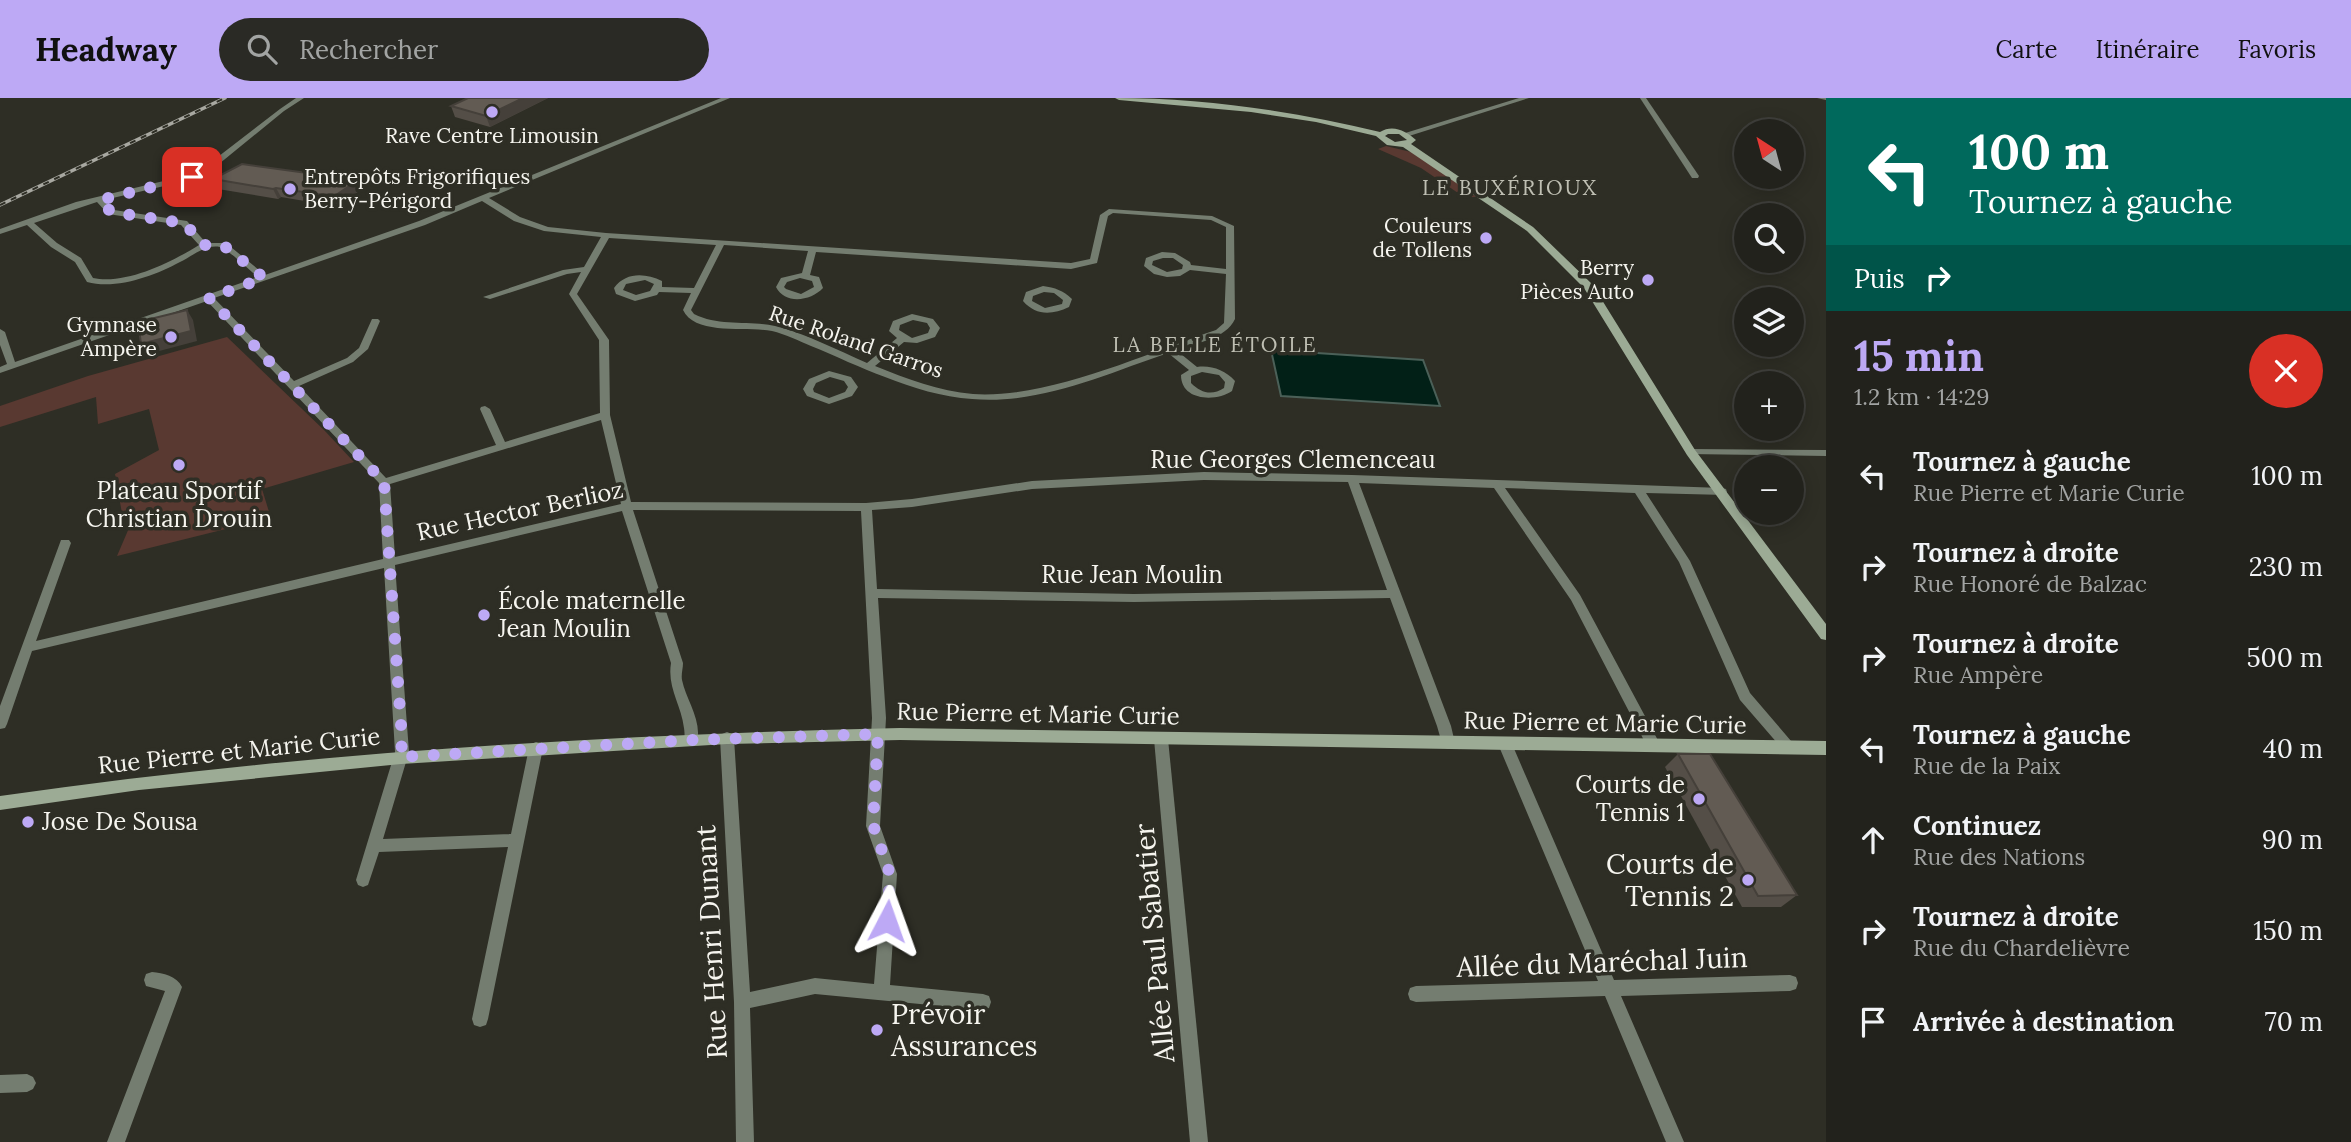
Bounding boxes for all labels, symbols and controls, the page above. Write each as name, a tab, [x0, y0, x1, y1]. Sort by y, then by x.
search box	[219, 18, 709, 81]
text: Headway	[35, 28, 177, 70]
icon: search	[243, 30, 281, 68]
text: Rechercher	[299, 33, 438, 66]
text: Carte	[1996, 34, 2058, 65]
text: Itinéraire	[2096, 34, 2199, 65]
text: Favoris	[2237, 34, 2316, 65]
marker: Rave Centre Limousin	[484, 104, 500, 120]
north arrow	[1734, 119, 1804, 189]
map controls	[1734, 119, 1804, 525]
text: 100 m	[1969, 120, 2109, 182]
place label: Rave Centre Limousin	[385, 122, 599, 149]
icon: left	[1854, 126, 1945, 217]
pin	[162, 147, 222, 207]
icon: arrive	[173, 158, 211, 196]
place label: Entrepôts Frigorifiques Berry-Périgord	[304, 163, 530, 214]
district label: LE BUXÉRIOUX	[1422, 174, 1598, 201]
marker: Entrepôts Frigorifiques Berry-Périgord	[282, 181, 298, 197]
text: Tournez à gauche	[1969, 181, 2233, 222]
button: search	[1734, 203, 1804, 273]
place label: Couleurs de Tollens	[1373, 212, 1472, 263]
marker: Couleurs de Tollens	[1478, 230, 1494, 246]
place label: Berry Pièces Auto	[1520, 254, 1634, 305]
icon: right	[1919, 259, 1957, 297]
text: Puis	[1854, 262, 1905, 295]
marker: Berry Pièces Auto	[1640, 272, 1656, 288]
button: layers	[1734, 287, 1804, 357]
street label: Rue Roland Garros	[766, 299, 947, 384]
place label: Gymnase Ampère	[66, 311, 157, 362]
marker: Gymnase Ampère	[163, 329, 179, 345]
text: 15 min	[1854, 329, 1984, 383]
district label: LA BELLE ÉTOILE	[1112, 331, 1318, 358]
button: close	[2249, 334, 2323, 408]
button: +	[1734, 371, 1804, 441]
text: 1.2 km · 14:29	[1854, 382, 1989, 411]
street label: Rue Georges Clemenceau	[1150, 444, 1436, 475]
text: Tournez à gauche	[1913, 445, 2131, 478]
button: −	[1734, 455, 1804, 525]
marker: Plateau Sportif Christian Drouin	[171, 457, 187, 473]
icon: left	[1854, 457, 1892, 495]
text: 100 m	[2251, 459, 2323, 492]
street label: Rue Hector Berlioz	[414, 473, 626, 548]
place label: Plateau Sportif Christian Drouin	[86, 475, 272, 534]
text: Rue Pierre et Marie Curie	[1913, 478, 2185, 507]
text: Tournez à droite	[1913, 536, 2119, 569]
icon: right	[1854, 548, 1892, 586]
text: 230 m	[2249, 550, 2323, 583]
street label: Rue Jean Moulin	[1041, 559, 1223, 590]
text: Rue Honoré de Balzac	[1913, 569, 2147, 598]
place label: École maternelle Jean Moulin	[497, 585, 685, 644]
marker: École maternelle Jean Moulin	[476, 607, 492, 623]
text: Tournez à droite	[1913, 627, 2119, 660]
icon: right	[1854, 639, 1892, 677]
text: 500 m	[2246, 641, 2323, 674]
text: Rue Ampère	[1913, 660, 2043, 689]
street label: Rue Pierre et Marie Curie	[896, 696, 1180, 731]
street label: Rue Pierre et Marie Curie	[1463, 705, 1747, 740]
text: Tournez à gauche	[1913, 718, 2131, 751]
street label: Rue Pierre et Marie Curie	[96, 720, 382, 781]
icon: left	[1854, 730, 1892, 768]
text: 40 m	[2263, 732, 2323, 765]
text: Rue de la Paix	[1913, 751, 2060, 780]
place label: Courts de Tennis 1	[1575, 769, 1685, 828]
marker: Courts de Tennis 1	[1691, 791, 1707, 807]
place label: Jose De Sousa	[41, 806, 198, 837]
text: Continuez	[1913, 809, 2041, 842]
marker: Jose De Sousa	[20, 814, 36, 830]
icon: ahead	[1854, 821, 1892, 859]
street label: Allée Paul Sabatier	[1126, 822, 1182, 1065]
text: 90 m	[2262, 823, 2323, 856]
street label: Rue Henri Dunant	[687, 824, 735, 1060]
text: Rue des Nations	[1913, 842, 2085, 871]
place label: Courts de Tennis 2	[1606, 846, 1734, 914]
marker: Courts de Tennis 2	[1740, 872, 1756, 888]
position arrow	[850, 884, 924, 958]
text: Tournez à droite	[1913, 900, 2119, 933]
icon: right	[1854, 912, 1892, 950]
text: 150 m	[2253, 914, 2323, 947]
text: Rue du Chardelièvre	[1913, 933, 2130, 962]
street label: Allée du Maréchal Juin	[1455, 939, 1748, 985]
place label: Prévoir Assurances	[890, 996, 1037, 1064]
icon: arrive	[1854, 1003, 1892, 1041]
text: Arrivée à destination	[1913, 1005, 2174, 1038]
text: 70 m	[2265, 1005, 2323, 1038]
marker: Prévoir Assurances	[869, 1022, 885, 1038]

